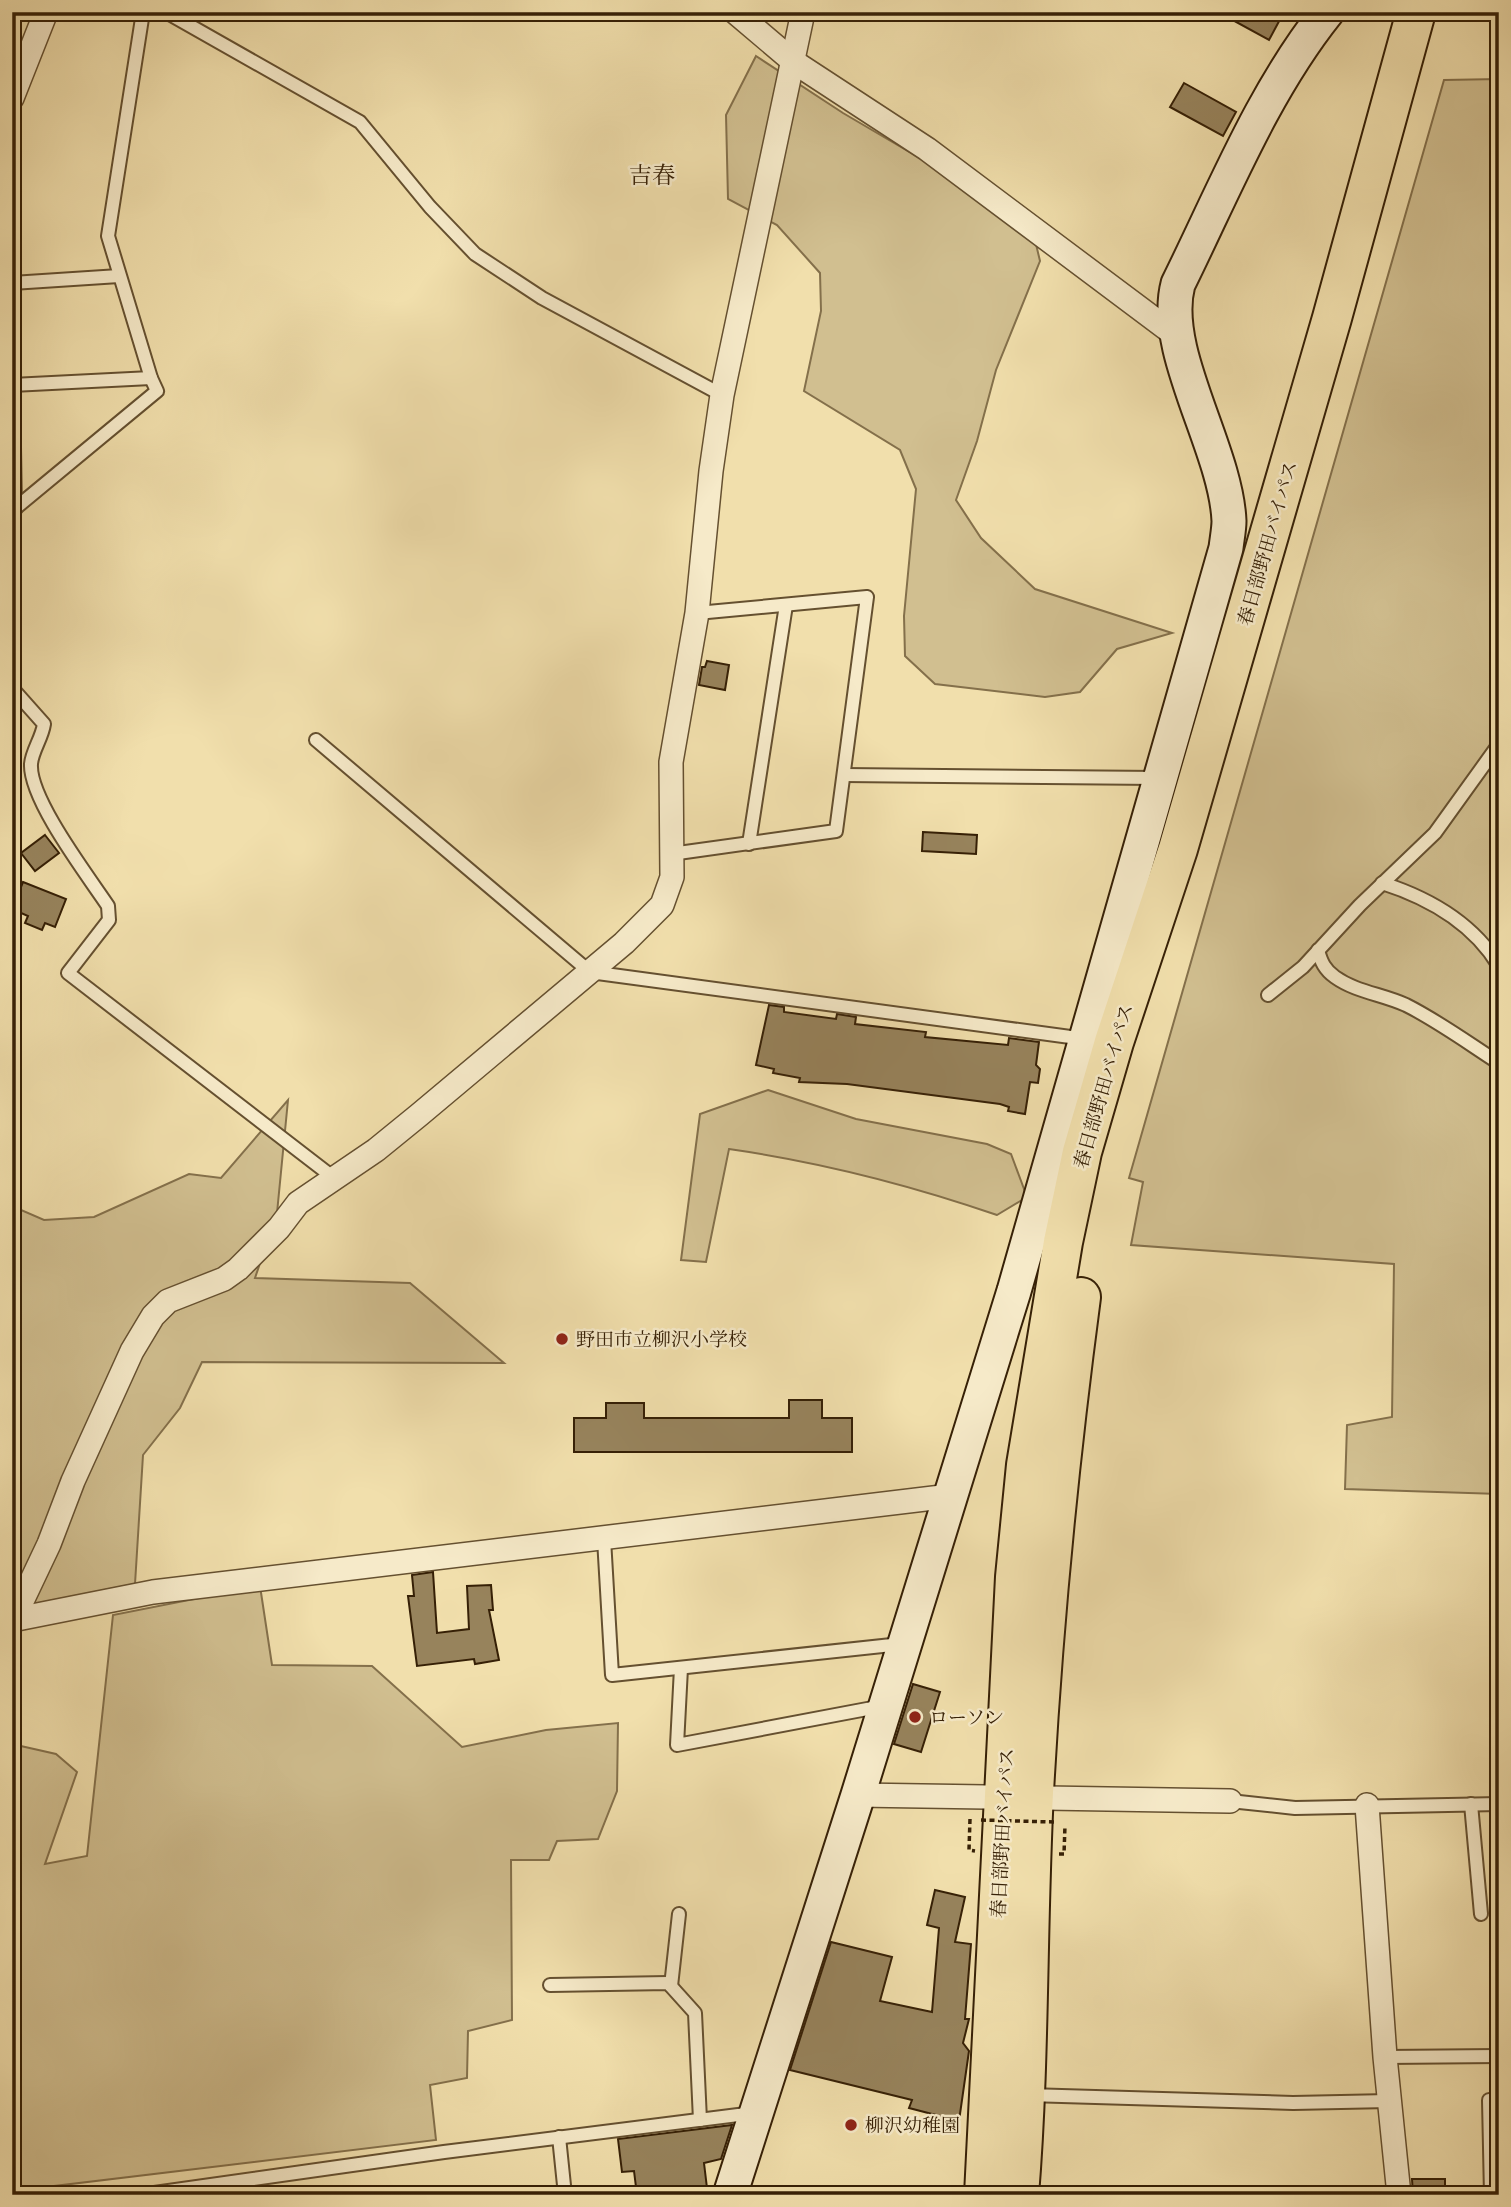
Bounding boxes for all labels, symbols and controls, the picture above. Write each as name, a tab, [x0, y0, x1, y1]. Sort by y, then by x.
district label: 吉春	[629, 160, 675, 191]
street label: 春日部野田バイパス	[1232, 458, 1304, 629]
street label: 春日部野田バイパス	[1068, 1001, 1140, 1172]
place label: 野田市立柳沢小学校	[576, 1327, 747, 1353]
marker: 野田市立柳沢小学校	[554, 1331, 570, 1347]
place label: ローソン	[929, 1705, 1004, 1731]
marker: ローソン	[907, 1709, 923, 1725]
street label: 春日部野田バイパス	[986, 1747, 1020, 1919]
place label: 柳沢幼稚園	[865, 2113, 960, 2139]
marker: 柳沢幼稚園	[843, 2117, 859, 2133]

